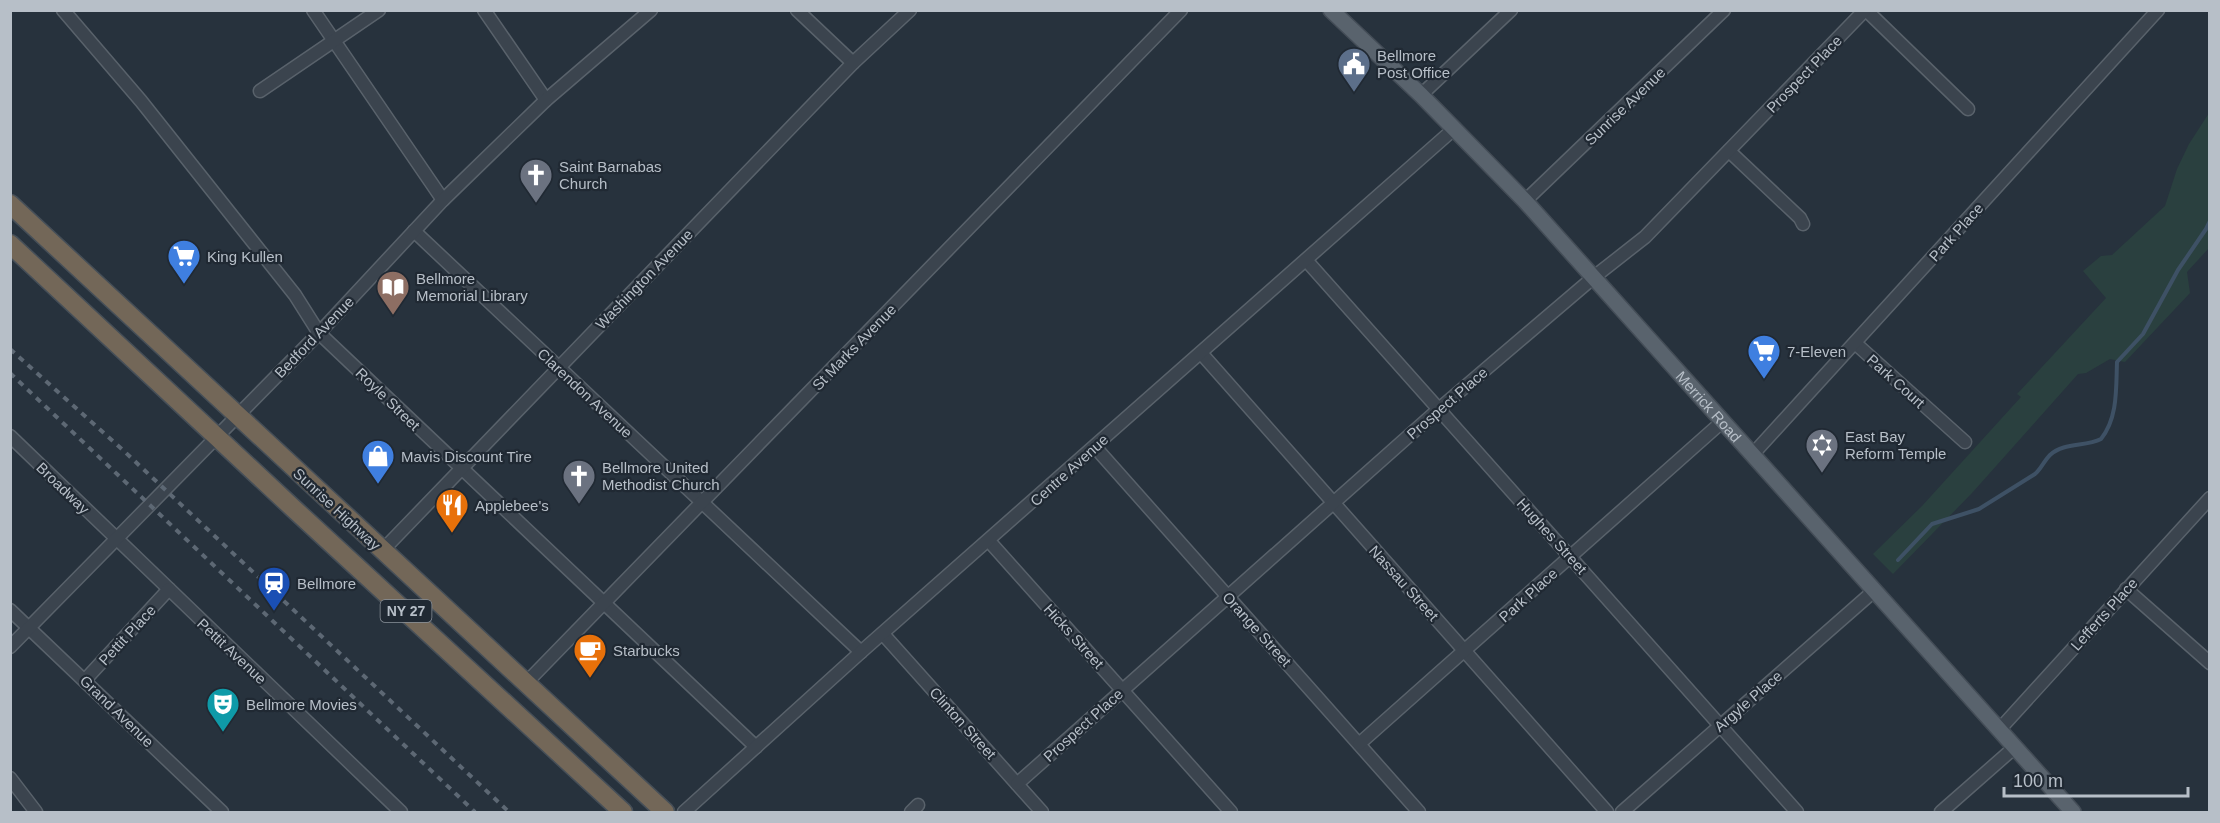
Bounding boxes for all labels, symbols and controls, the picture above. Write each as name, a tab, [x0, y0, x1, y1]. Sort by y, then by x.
street label: Prospect Place	[1763, 32, 1845, 116]
public building icon: Bellmore Post Office	[1336, 46, 1372, 93]
place label: Bellmore Post Office	[1377, 47, 1450, 81]
street label: Sunrise Avenue	[1581, 63, 1669, 149]
church icon: Saint Barnabas Church	[518, 157, 554, 204]
place label: Saint Barnabas Church	[559, 158, 662, 192]
street label: Park Place	[1925, 199, 1987, 265]
street label: Washington Avenue	[592, 225, 696, 333]
supermarket icon: King Kullen	[166, 238, 202, 285]
place label: King Kullen	[207, 248, 283, 265]
library icon: Bellmore Memorial Library	[375, 269, 411, 316]
place label: Bellmore Memorial Library	[416, 270, 528, 304]
street label: Bedford Avenue	[271, 293, 357, 381]
street label: St Marks Avenue	[809, 300, 899, 394]
supermarket icon: 7-Eleven	[1746, 333, 1782, 380]
place label: 7-Eleven	[1787, 343, 1846, 360]
street label: Clarendon Avenue	[534, 345, 636, 441]
street label: Park Court	[1864, 351, 1929, 412]
street label: Prospect Place	[1403, 363, 1491, 443]
street label: Royle Street	[352, 364, 424, 434]
street label: Merrick Road	[1673, 367, 1745, 445]
synagogue icon: East Bay Reform Temple	[1804, 427, 1840, 474]
place label: East Bay Reform Temple	[1845, 428, 1946, 462]
street label: Centre Avenue	[1027, 431, 1111, 509]
shop icon: Mavis Discount Tire	[360, 438, 396, 485]
place label: Mavis Discount Tire	[401, 448, 532, 465]
church icon: Bellmore United Methodist Church	[561, 458, 597, 505]
street label: Broadway	[33, 459, 93, 518]
place label: Bellmore United Methodist Church	[602, 459, 720, 493]
street label: Sunrise Highway	[290, 464, 384, 554]
restaurant icon: Applebee's	[434, 487, 470, 534]
street label: Hughes Street	[1514, 495, 1591, 578]
place label: Applebee's	[475, 497, 549, 514]
street label: Nassau Street	[1366, 542, 1443, 625]
street label: Park Place	[1495, 564, 1561, 626]
station icon: Bellmore	[256, 565, 292, 612]
street label: Lefferts Place	[2067, 574, 2141, 654]
place label: Bellmore	[297, 575, 356, 592]
street label: Orange Street	[1219, 588, 1295, 670]
road number: NY 27	[380, 600, 432, 622]
street label: Hicks Street	[1041, 600, 1108, 672]
street label: Pettit Place	[95, 601, 159, 669]
street label: Pettit Avenue	[194, 615, 270, 687]
cafe icon: Starbucks	[572, 632, 608, 679]
place label: Starbucks	[613, 642, 680, 659]
street label: Argyle Place	[1711, 667, 1785, 735]
street label: Grand Avenue	[77, 672, 157, 750]
street label: Clinton Street	[926, 684, 1000, 763]
street label: Prospect Place	[1040, 685, 1126, 765]
theatre icon: Bellmore Movies	[205, 686, 241, 733]
place label: Bellmore Movies	[246, 696, 357, 713]
scale bar	[2004, 760, 2188, 798]
text: 100 m	[2013, 771, 2063, 791]

